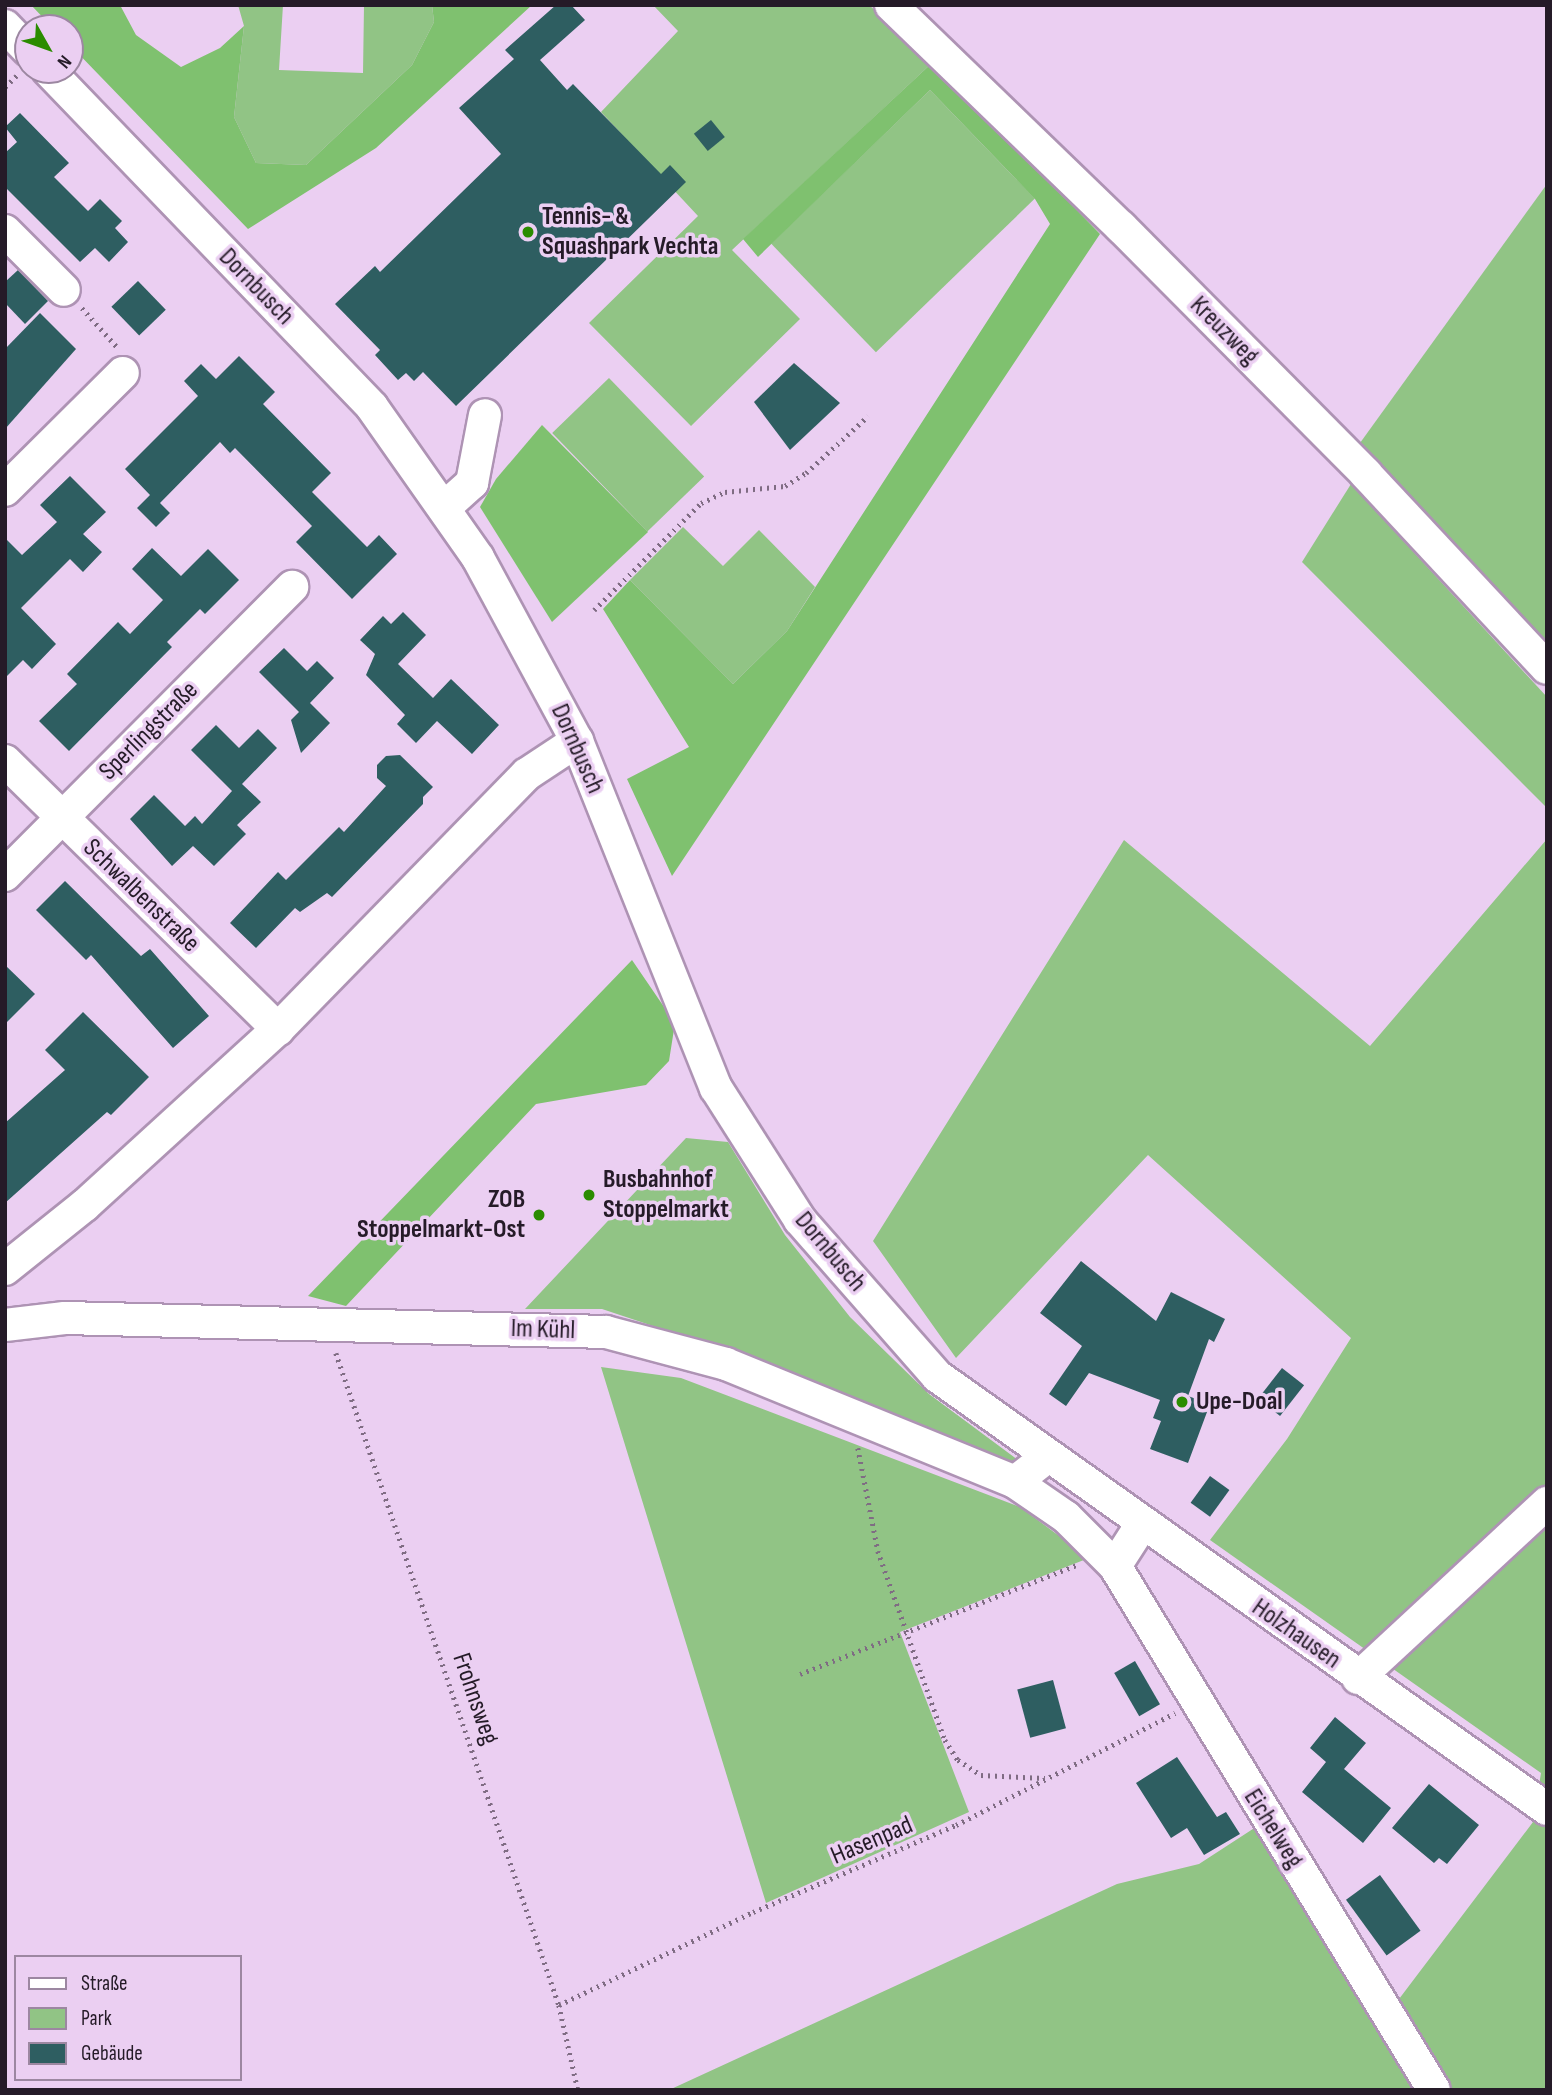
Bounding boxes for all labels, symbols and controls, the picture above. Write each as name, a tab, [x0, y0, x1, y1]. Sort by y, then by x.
north arrow	[14, 14, 84, 84]
text: N	[52, 50, 76, 73]
place label: Tennis- & Squashpark Vechta	[542, 201, 718, 262]
marker: Tennis- & Squashpark Vechta	[520, 224, 536, 240]
street label: Dornbusch	[212, 242, 300, 332]
street label: Kreuzweg	[1183, 290, 1265, 372]
street label: Sperlingstraße	[93, 675, 205, 787]
street label: Dornbusch	[543, 699, 611, 799]
street label: Schwalbenstraße	[76, 833, 206, 959]
place label: Busbahnhof Stoppelmarkt	[603, 1164, 729, 1226]
place label: ZOB Stoppelmarkt-Ost	[357, 1184, 525, 1246]
marker: Busbahnhof Stoppelmarkt	[581, 1187, 597, 1203]
street label: Dornbusch	[788, 1206, 872, 1298]
marker: ZOB Stoppelmarkt-Ost	[531, 1207, 547, 1223]
street label: Im Kühl	[510, 1313, 576, 1347]
place label: Upe-Doal	[1196, 1386, 1283, 1418]
marker: Upe-Doal	[1174, 1394, 1190, 1410]
street label: Holzhausen	[1246, 1592, 1346, 1676]
street label: Frohnsweg	[445, 1649, 505, 1749]
street label: Eichelweg	[1237, 1784, 1309, 1874]
street label: Hasenpad	[826, 1810, 918, 1872]
legend	[14, 1955, 242, 2081]
text: Straße	[81, 1971, 127, 1996]
text: Park	[81, 2006, 112, 2031]
text: Gebäude	[81, 2041, 143, 2066]

